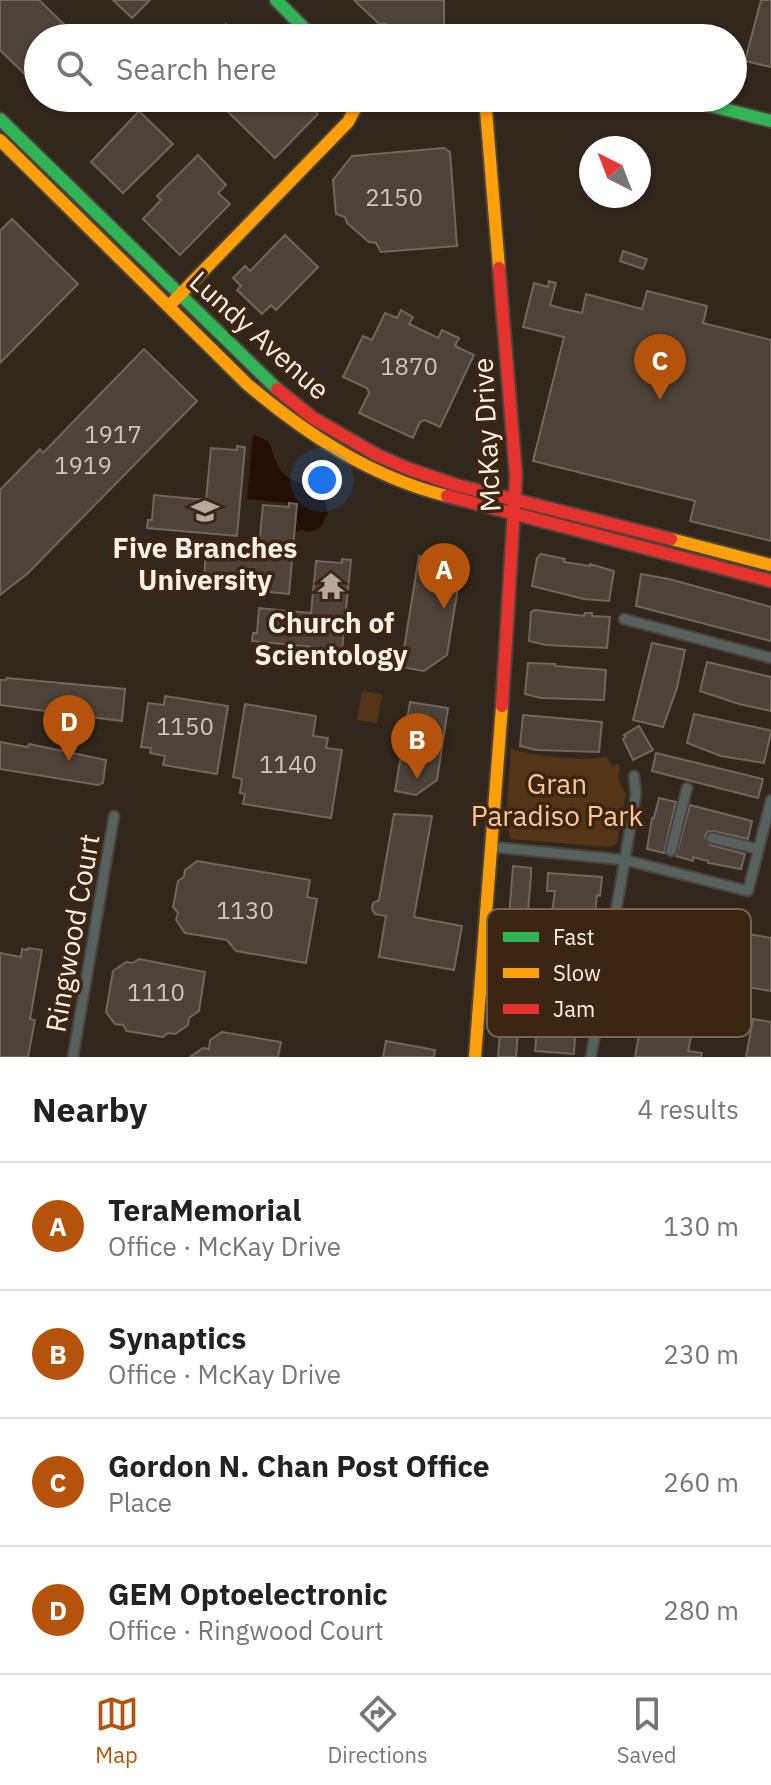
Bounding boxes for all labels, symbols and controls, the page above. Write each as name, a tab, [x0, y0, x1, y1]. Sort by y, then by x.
search box	[24, 24, 747, 112]
icon: search	[52, 46, 96, 90]
text: Search here	[116, 49, 277, 88]
north arrow	[579, 136, 651, 208]
house number: 2150	[365, 181, 423, 213]
street label: Lundy Avenue	[182, 262, 338, 408]
pin: C	[634, 334, 686, 400]
house number: 1870	[380, 350, 438, 382]
street label: McKay Drive	[463, 357, 509, 513]
house number: 1917	[84, 418, 142, 450]
house number: 1919	[54, 449, 112, 481]
your location	[302, 460, 342, 500]
school or university icon: Five Branches University	[190, 496, 220, 526]
place label: Five Branches University	[113, 529, 297, 598]
pin: A	[418, 543, 470, 609]
temple icon: Church of Scientology	[316, 571, 346, 601]
place label: Church of Scientology	[254, 604, 408, 673]
pin: D	[43, 695, 95, 761]
house number: 1150	[156, 710, 214, 742]
pin: B	[391, 713, 443, 779]
house number: 1140	[259, 748, 317, 780]
park label: Gran Paradiso Park	[471, 765, 644, 834]
street label: Ringwood Court	[36, 831, 108, 1035]
house number: 1130	[216, 894, 274, 926]
legend	[487, 909, 751, 1037]
text: Fast	[553, 922, 594, 951]
text: Slow	[553, 958, 601, 987]
house number: 1110	[127, 976, 185, 1008]
text: Jam	[553, 994, 595, 1023]
text: Nearby	[32, 1087, 147, 1131]
text: 4 results	[637, 1092, 739, 1126]
text: TeraMemorial	[108, 1190, 301, 1229]
text: A	[49, 1209, 67, 1243]
text: 130 m	[663, 1209, 739, 1243]
text: Office · McKay Drive	[108, 1229, 341, 1263]
text: Synaptics	[108, 1318, 246, 1357]
text: B	[49, 1337, 67, 1371]
text: 230 m	[663, 1337, 739, 1371]
text: Office · McKay Drive	[108, 1357, 341, 1391]
text: Gordon N. Chan Post Office	[108, 1446, 490, 1485]
text: C	[50, 1465, 66, 1499]
text: 260 m	[663, 1465, 739, 1499]
text: Place	[108, 1485, 172, 1519]
text: GEM Optoelectronic	[108, 1574, 388, 1613]
text: D	[49, 1593, 67, 1627]
text: 280 m	[663, 1593, 739, 1627]
text: Office · Ringwood Court	[108, 1613, 384, 1647]
tab: Map	[95, 1692, 139, 1769]
tab: Directions	[328, 1692, 428, 1769]
tab: Saved	[617, 1692, 676, 1769]

